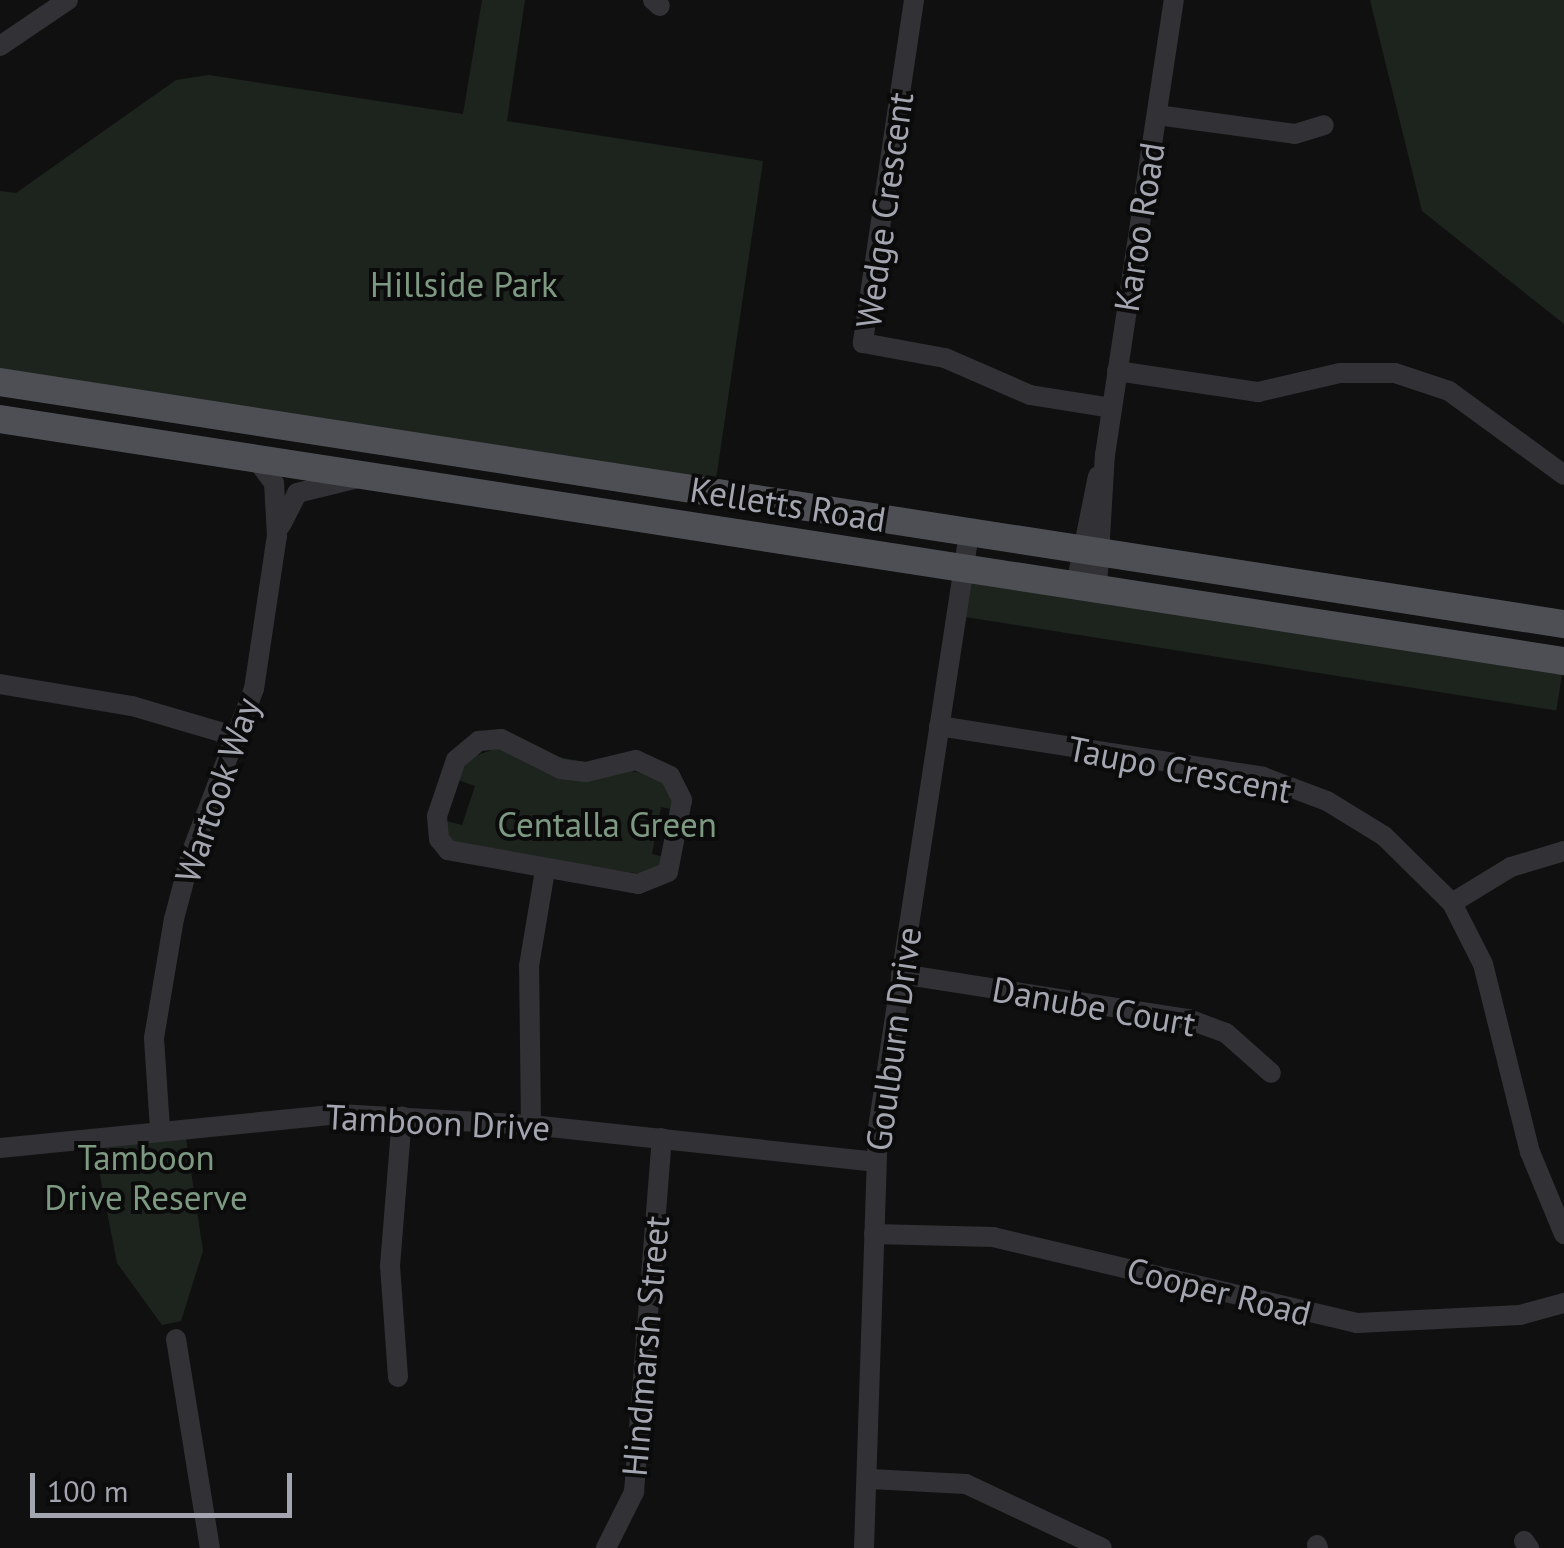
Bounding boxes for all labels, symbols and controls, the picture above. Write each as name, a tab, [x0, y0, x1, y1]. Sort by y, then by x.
street label: Wedge Crescent	[847, 89, 921, 331]
street label: Karoo Road	[1105, 139, 1173, 315]
park label: Hillside Park	[370, 263, 558, 305]
street label: Kelletts Road	[687, 468, 889, 540]
street label: Wartook Way	[166, 691, 268, 889]
street label: Taupo Crescent	[1065, 727, 1295, 811]
park label: Centalla Green	[497, 803, 717, 845]
street label: Goulburn Drive	[856, 924, 930, 1154]
street label: Danube Court	[989, 967, 1199, 1045]
street label: Tamboon Drive	[325, 1095, 551, 1149]
park label: Tamboon Drive Reserve	[44, 1136, 248, 1218]
street label: Hindmarsh Street	[613, 1214, 677, 1478]
street label: Cooper Road	[1123, 1248, 1315, 1334]
scale bar	[35, 1453, 298, 1515]
text: 100 m	[47, 1471, 128, 1510]

